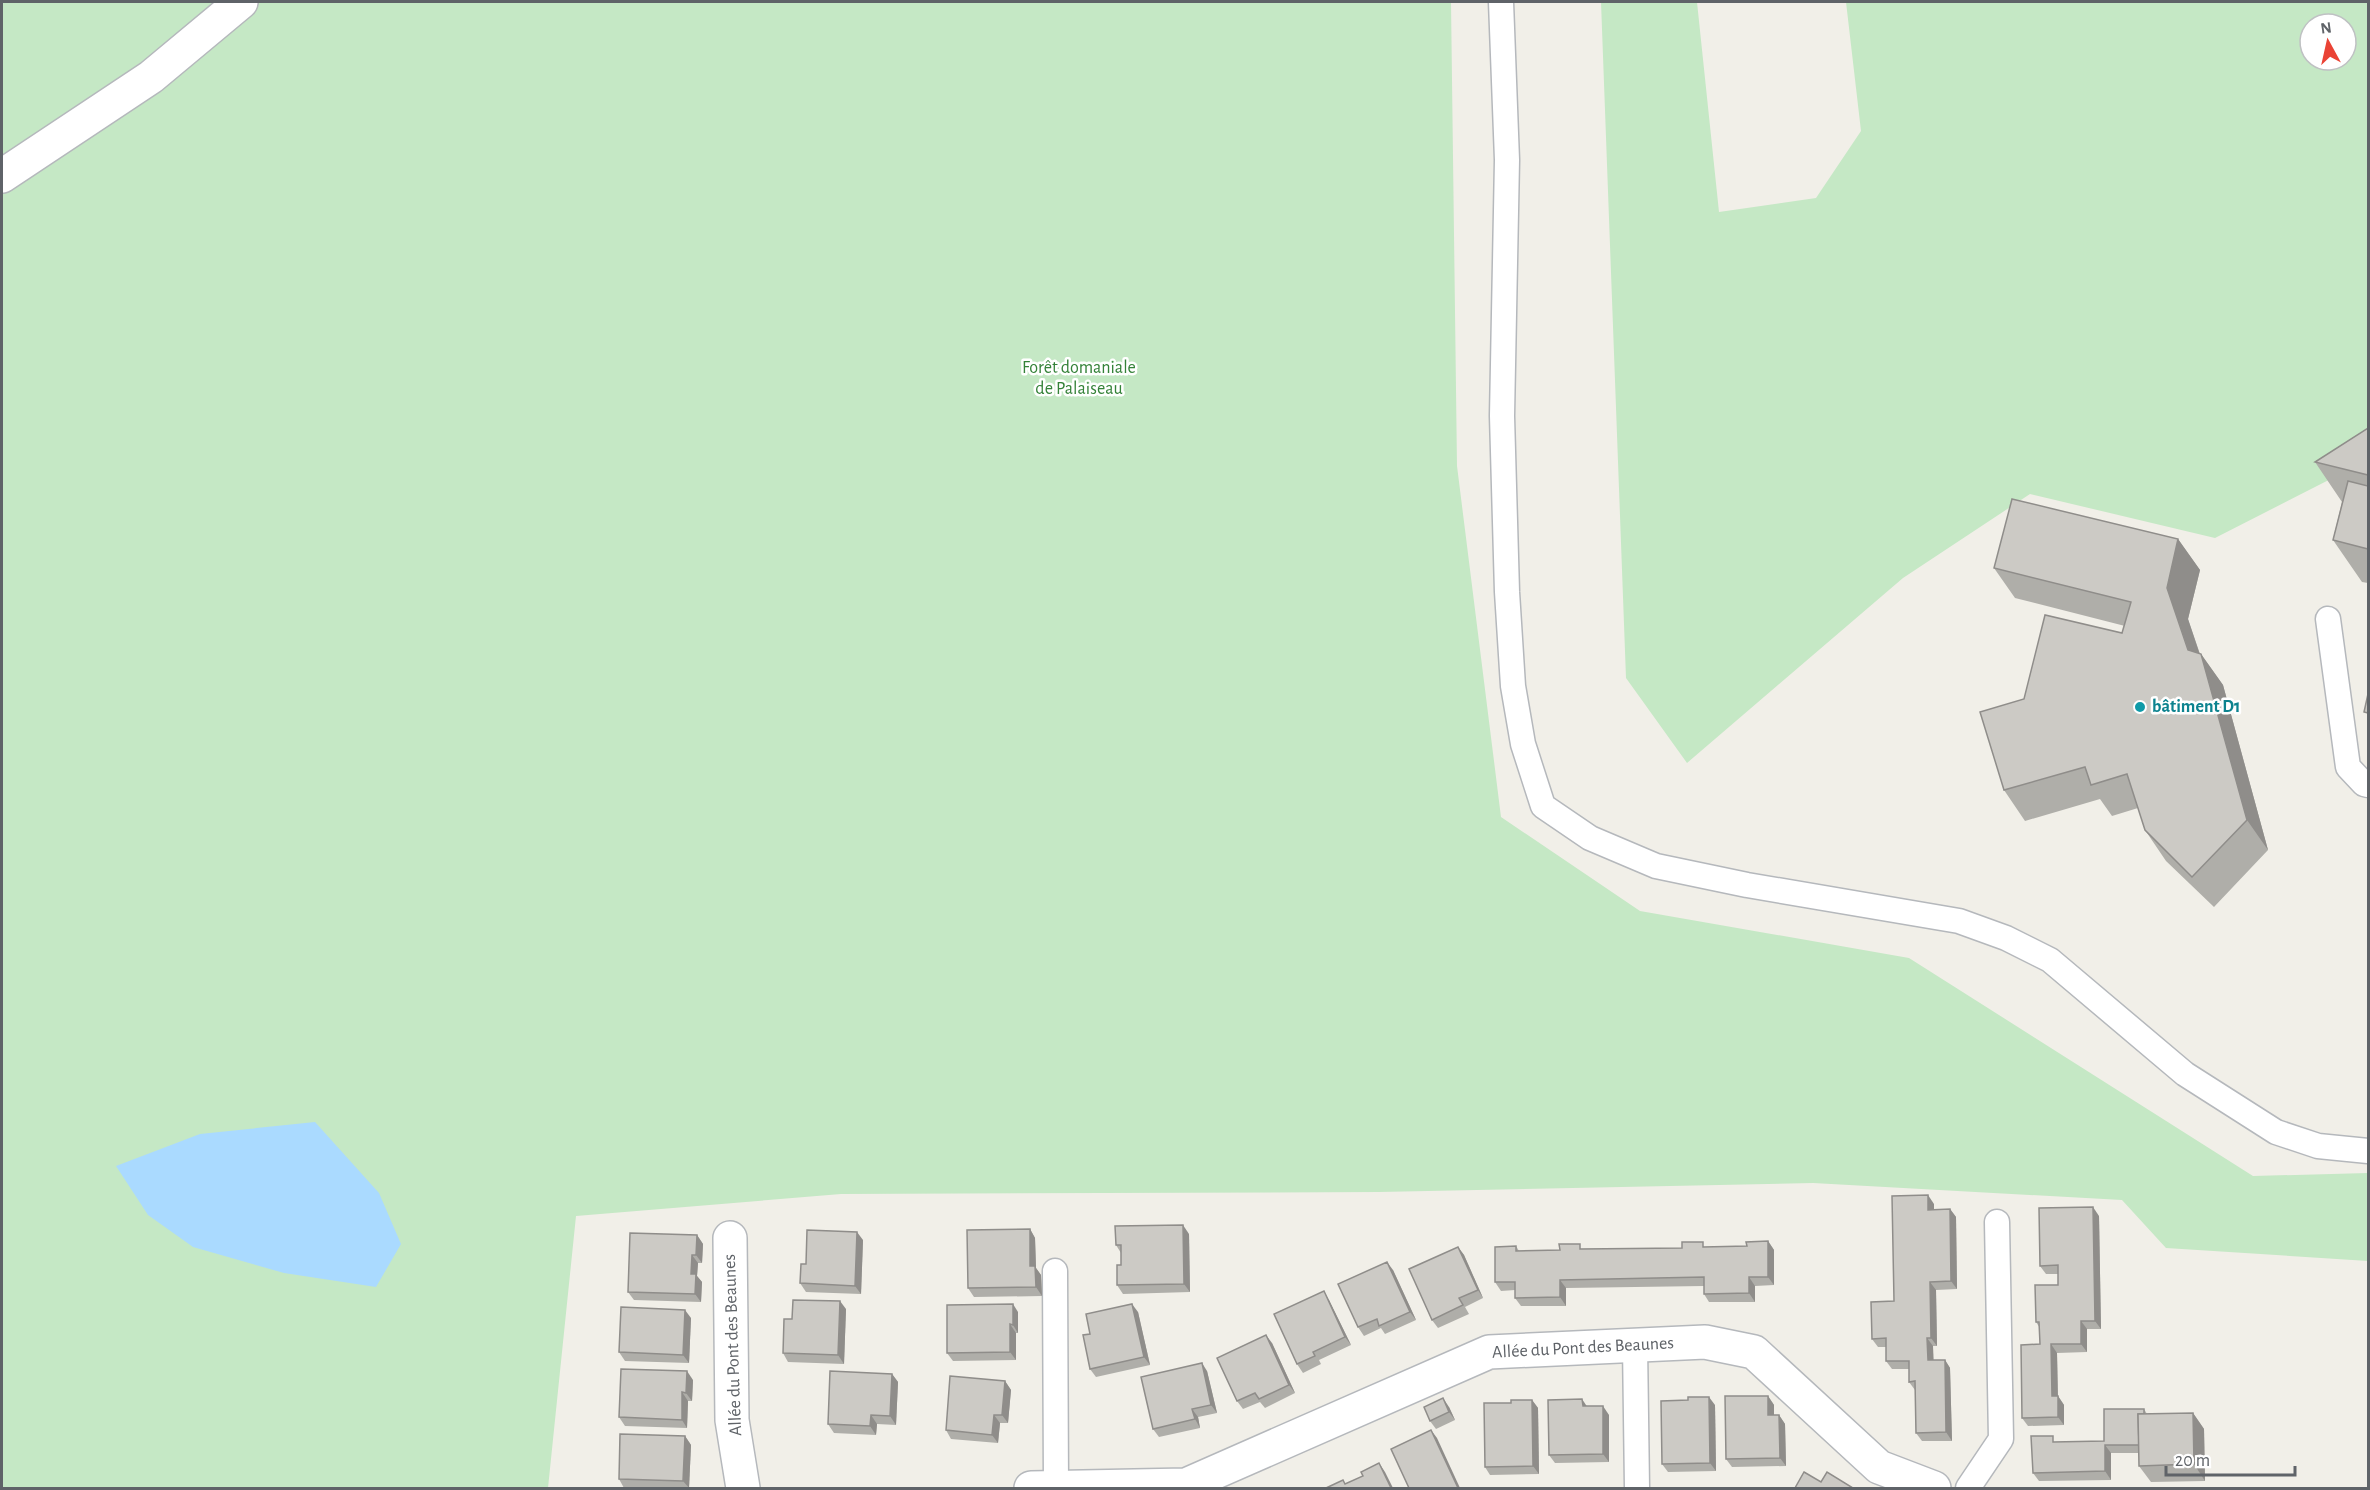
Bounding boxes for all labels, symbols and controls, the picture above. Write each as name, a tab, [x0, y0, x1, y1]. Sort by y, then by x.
north arrow	[2298, 12, 2358, 72]
text: N	[2319, 19, 2333, 37]
park label: Forêt domaniale de Palaiseau	[1022, 359, 1136, 398]
place label: bâtiment D1	[2152, 698, 2240, 716]
marker: bâtiment D1	[2133, 700, 2147, 714]
street label: Allée du Pont des Beaunes	[721, 1254, 745, 1436]
street label: Allée du Pont des Beaunes	[1492, 1334, 1674, 1362]
scale bar	[2166, 1439, 2295, 1477]
text: 20 m	[2175, 1452, 2210, 1470]

